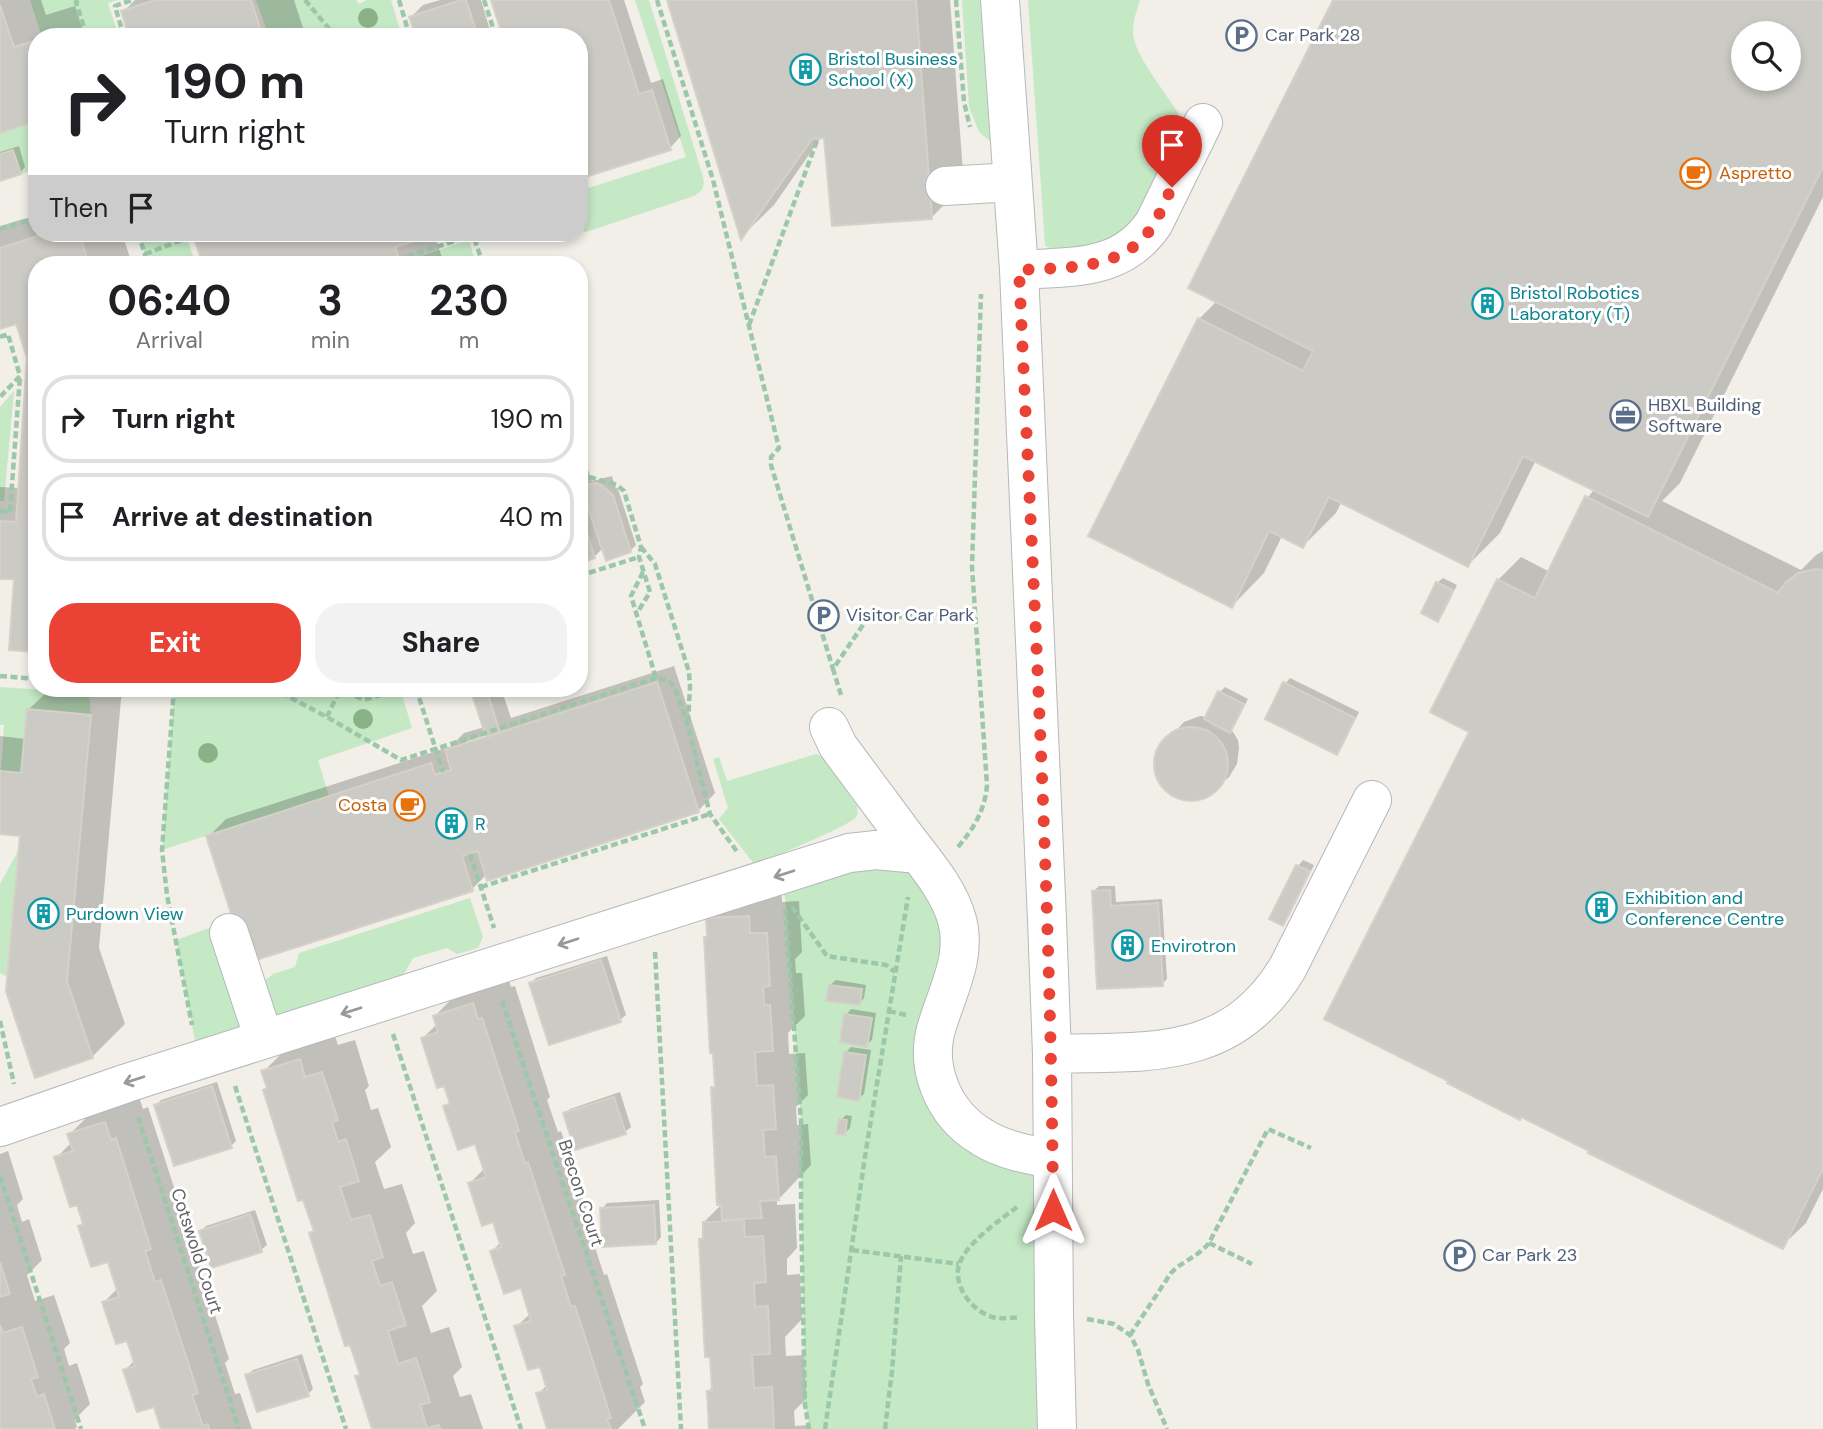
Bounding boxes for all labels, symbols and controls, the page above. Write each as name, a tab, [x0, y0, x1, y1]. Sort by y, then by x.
parking icon: Car Park 28	[1225, 18, 1259, 52]
map controls	[1731, 21, 1801, 91]
button: search	[1731, 21, 1801, 91]
place label: Car Park 28	[1265, 23, 1361, 47]
place label: Bristol Business School (X)	[828, 47, 958, 92]
text: 190 m	[164, 49, 305, 113]
building icon: Bristol Business School (X)	[788, 52, 822, 86]
icon: right	[49, 56, 140, 147]
text: Turn right	[164, 111, 306, 153]
pin	[1142, 115, 1202, 187]
icon: arrive	[1153, 126, 1191, 164]
cafe icon: Aspretto	[1679, 156, 1713, 190]
place label: Aspretto	[1719, 161, 1792, 185]
icon: arrive	[122, 189, 160, 227]
text: Then	[49, 191, 108, 225]
text: 06:40	[107, 273, 231, 328]
text: 3	[318, 273, 343, 328]
text: 230	[429, 273, 509, 328]
place label: Bristol Robotics Laboratory (T)	[1510, 281, 1640, 326]
building icon: Bristol Robotics Laboratory (T)	[1470, 286, 1504, 320]
text: Arrival	[136, 325, 203, 355]
text: min	[311, 325, 350, 355]
text: m	[459, 325, 479, 355]
place label: HBXL Building Software	[1648, 393, 1761, 438]
office icon: HBXL Building Software	[1608, 398, 1642, 432]
icon: right	[53, 400, 91, 438]
text: Turn right	[112, 402, 236, 436]
text: 190 m	[491, 402, 563, 436]
icon: arrive	[53, 498, 91, 536]
text: Arrive at destination	[112, 500, 373, 534]
text: 40 m	[499, 500, 563, 534]
parking icon: Visitor Car Park	[806, 598, 840, 632]
button: Exit	[49, 603, 301, 683]
button: Share	[315, 603, 567, 683]
place label: Visitor Car Park	[846, 603, 974, 627]
cafe icon: Costa	[393, 788, 427, 822]
place label: Costa	[338, 793, 387, 817]
building icon: R	[435, 807, 469, 841]
place label: R	[475, 812, 486, 836]
one-way arrow	[774, 868, 796, 881]
place label: Exhibition and Conference Centre	[1625, 886, 1784, 931]
building icon: Exhibition and Conference Centre	[1585, 891, 1619, 925]
building icon: Purdown View	[26, 897, 60, 931]
place label: Purdown View	[66, 902, 184, 926]
building icon: Envirotron	[1111, 929, 1145, 963]
place label: Envirotron	[1151, 934, 1236, 958]
one-way arrow	[557, 937, 579, 950]
one-way arrow	[340, 1006, 362, 1019]
one-way arrow	[123, 1075, 145, 1088]
street label: Brecon Court	[552, 1136, 610, 1250]
position arrow	[1016, 1173, 1090, 1247]
street label: Cotswold Court	[165, 1185, 229, 1317]
parking icon: Car Park 23	[1442, 1238, 1476, 1272]
place label: Car Park 23	[1482, 1243, 1578, 1267]

